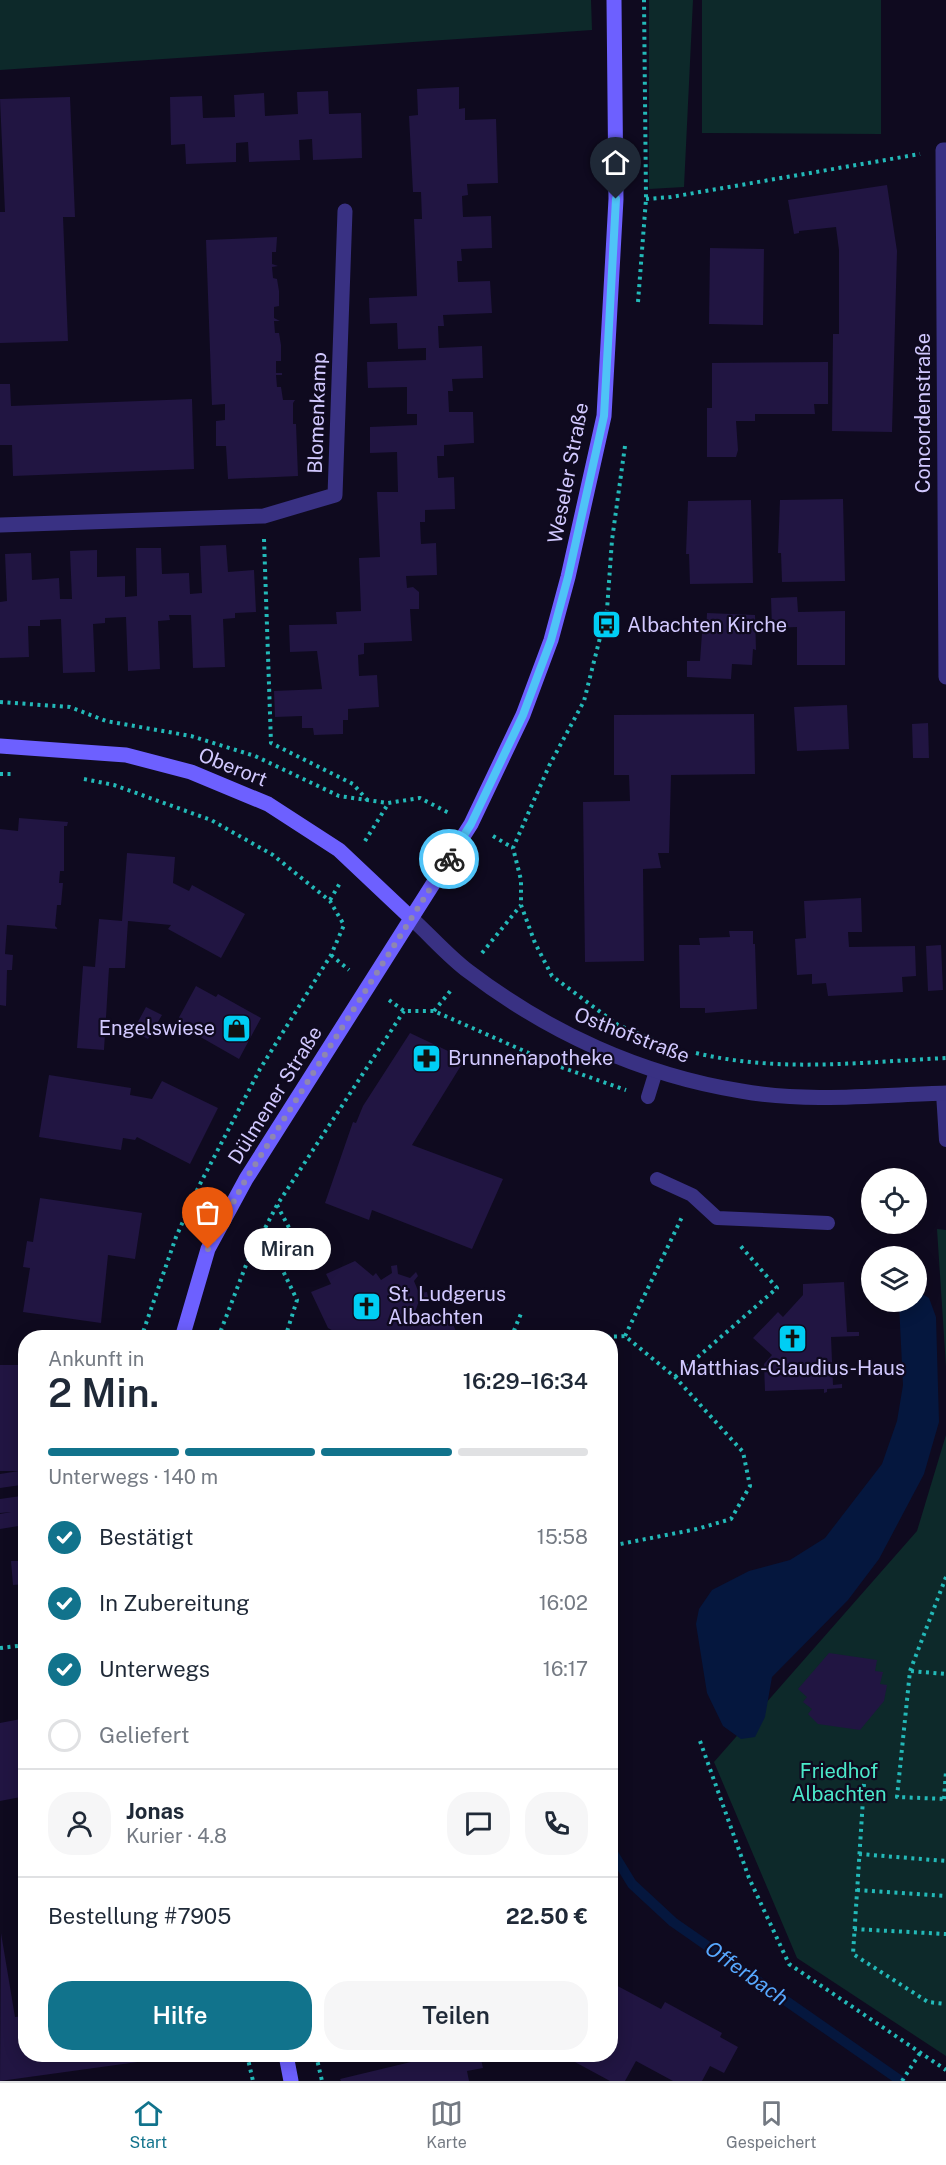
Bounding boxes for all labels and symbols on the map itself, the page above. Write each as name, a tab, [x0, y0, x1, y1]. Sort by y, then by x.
pin	[590, 137, 641, 199]
street label: Concordenstraße	[911, 333, 935, 493]
street label: Blomenkamp	[303, 352, 331, 474]
street label: Weseler Straße	[543, 401, 593, 545]
bus stop icon: Albachten Kirche	[590, 609, 622, 641]
place label: Albachten Kirche	[627, 613, 787, 637]
street label: Oberort	[195, 742, 271, 792]
courier	[419, 829, 479, 889]
street label: Osthofstraße	[571, 1002, 693, 1068]
shop icon: Engelswiese	[220, 1012, 252, 1044]
place label: Engelswiese	[99, 1016, 215, 1040]
street label: Dülmener Straße	[223, 1022, 327, 1168]
pharmacy icon: Brunnenapotheke	[411, 1042, 443, 1074]
place label: Brunnenapotheke	[448, 1046, 613, 1070]
pin	[182, 1187, 233, 1249]
callout: Miran	[244, 1228, 331, 1270]
place label: St. Ludgerus Albachten	[388, 1282, 506, 1329]
church icon: St. Ludgerus Albachten	[351, 1290, 383, 1322]
church icon: Matthias-Claudius-Haus	[776, 1322, 808, 1354]
place label: Matthias-Claudius-Haus	[679, 1356, 905, 1380]
park label: Friedhof Albachten	[791, 1759, 887, 1806]
water label: Offerbach	[701, 1935, 793, 2011]

